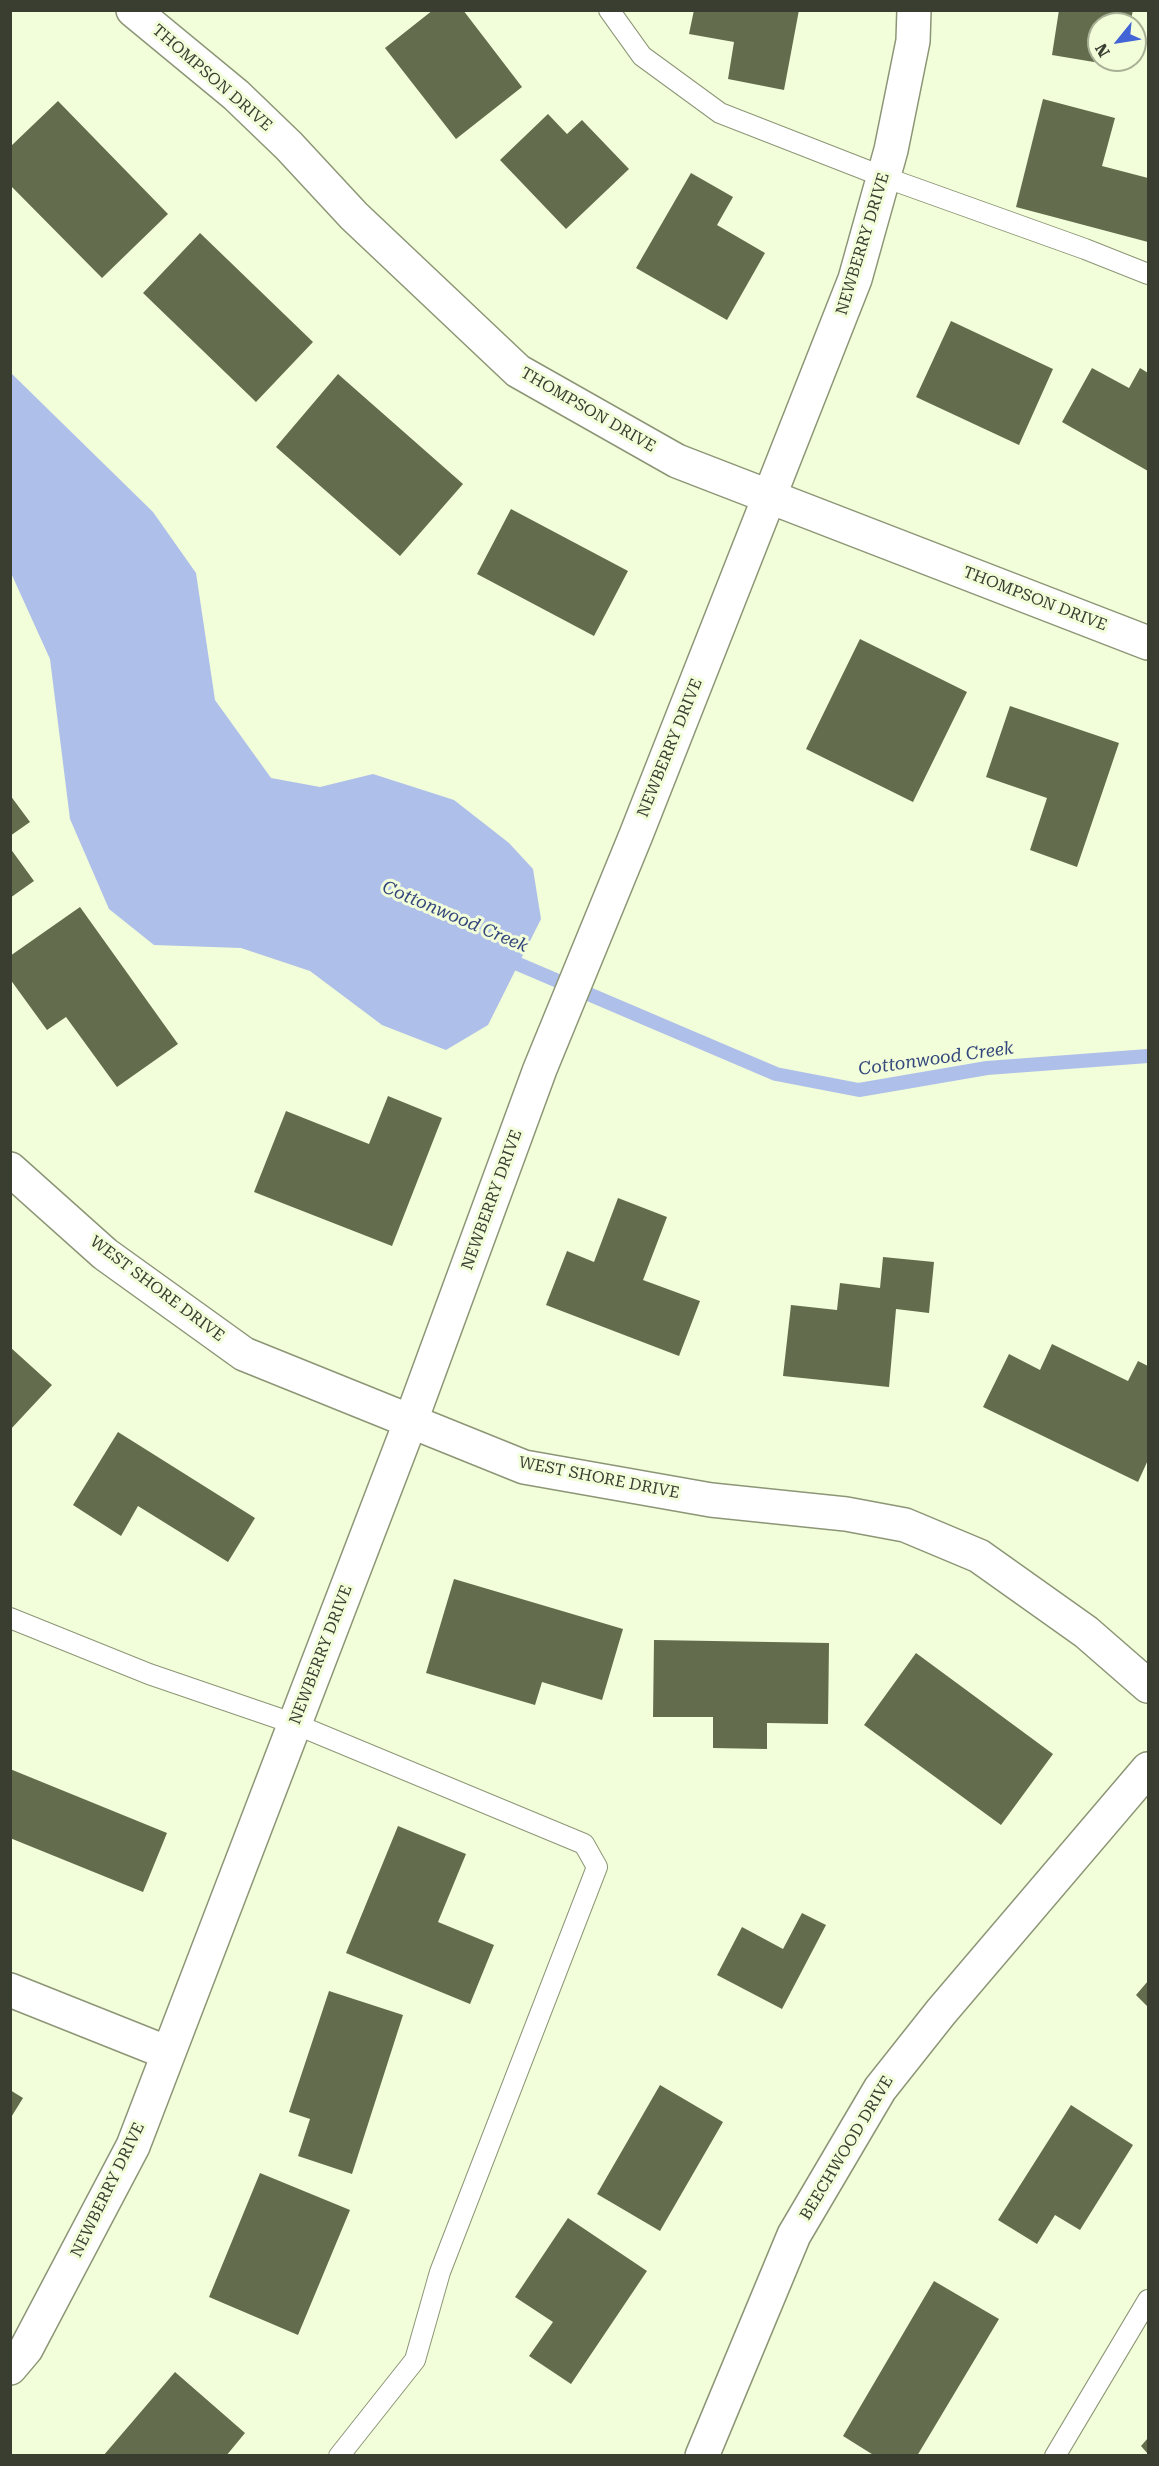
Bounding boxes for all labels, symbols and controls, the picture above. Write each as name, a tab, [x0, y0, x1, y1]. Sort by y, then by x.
north arrow	[1087, 12, 1147, 72]
street label: THOMPSON DRIVE	[148, 21, 276, 135]
text: N	[1091, 40, 1114, 60]
street label: NEWBERRY DRIVE	[832, 171, 894, 317]
street label: THOMPSON DRIVE	[517, 364, 659, 456]
street label: THOMPSON DRIVE	[960, 563, 1110, 635]
street label: NEWBERRY DRIVE	[633, 676, 707, 820]
water label: Cottonwood Creek	[379, 877, 531, 957]
water label: Cottonwood Creek	[857, 1037, 1015, 1081]
street label: NEWBERRY DRIVE	[458, 1127, 526, 1273]
street label: WEST SHORE DRIVE	[86, 1232, 228, 1346]
street label: WEST SHORE DRIVE	[517, 1453, 681, 1503]
street label: NEWBERRY DRIVE	[286, 1583, 356, 1727]
street label: BEECHWOOD DRIVE	[796, 2072, 898, 2224]
street label: NEWBERRY DRIVE	[67, 2119, 149, 2261]

